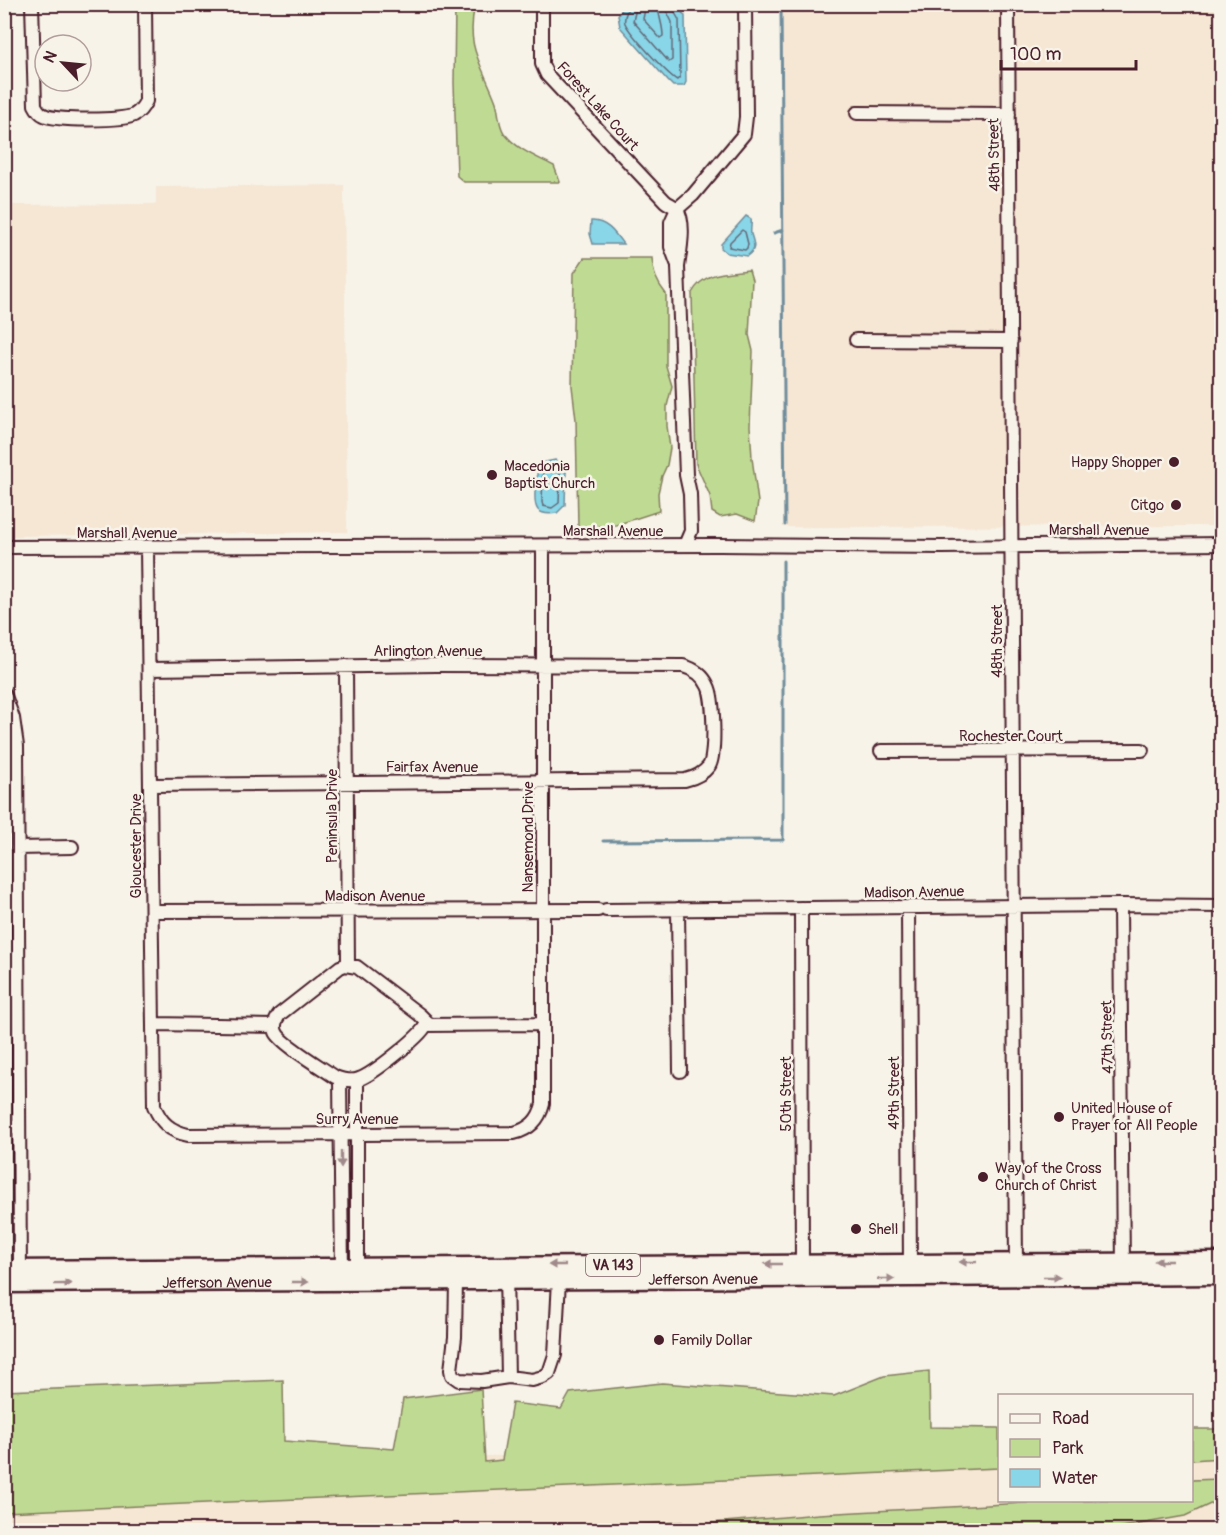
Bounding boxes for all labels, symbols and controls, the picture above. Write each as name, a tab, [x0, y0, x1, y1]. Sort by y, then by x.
north arrow	[33, 33, 93, 93]
scale bar	[1001, 33, 1136, 71]
text: 100 m	[1010, 43, 1062, 66]
text: N	[39, 47, 62, 66]
street label: Forest Lake Court	[553, 58, 643, 156]
street label: 48th Street	[984, 117, 1005, 192]
place label: Happy Shopper	[1071, 453, 1163, 472]
marker: Happy Shopper	[1167, 455, 1181, 469]
place label: Macedonia Baptist Church	[504, 457, 595, 493]
marker: Macedonia Baptist Church	[485, 468, 499, 482]
place label: Citgo	[1130, 496, 1164, 515]
marker: Citgo	[1169, 498, 1183, 512]
street label: Marshall Avenue	[1049, 521, 1150, 540]
street label: Marshall Avenue	[563, 522, 664, 541]
street label: Marshall Avenue	[77, 524, 178, 543]
street label: 48th Street	[988, 603, 1007, 678]
street label: Arlington Avenue	[373, 642, 483, 661]
street label: Rochester Court	[959, 727, 1064, 746]
street label: Fairfax Avenue	[386, 758, 479, 777]
street label: Peninsula Drive	[323, 768, 342, 863]
street label: Nansemond Drive	[519, 781, 538, 893]
street label: Gloucester Drive	[127, 793, 146, 898]
street label: Madison Avenue	[864, 882, 965, 903]
street label: Madison Avenue	[325, 887, 426, 906]
street label: 47th Street	[1097, 999, 1118, 1074]
street label: 50th Street	[777, 1055, 796, 1132]
street label: 49th Street	[885, 1055, 904, 1130]
place label: United House of Prayer for All People	[1071, 1099, 1198, 1135]
street label: Surry Avenue	[316, 1110, 399, 1129]
marker: United House of Prayer for All People	[1052, 1110, 1066, 1124]
one-way arrow	[336, 1149, 346, 1168]
place label: Way of the Cross Church of Christ	[995, 1159, 1102, 1195]
marker: Way of the Cross Church of Christ	[976, 1170, 990, 1184]
place label: Shell	[868, 1220, 898, 1239]
marker: Shell	[849, 1222, 863, 1236]
road number: VA 143	[586, 1254, 640, 1276]
one-way arrow	[1154, 1256, 1173, 1266]
one-way arrow	[959, 1257, 978, 1267]
one-way arrow	[764, 1259, 783, 1268]
one-way arrow	[548, 1260, 567, 1270]
street label: Jefferson Avenue	[648, 1270, 759, 1290]
one-way arrow	[1043, 1272, 1062, 1282]
street label: Jefferson Avenue	[162, 1273, 273, 1293]
one-way arrow	[877, 1274, 896, 1284]
one-way arrow	[290, 1277, 309, 1287]
one-way arrow	[53, 1279, 72, 1289]
place label: Family Dollar	[671, 1331, 753, 1350]
marker: Family Dollar	[652, 1333, 666, 1347]
legend	[998, 1394, 1193, 1502]
text: Road	[1052, 1407, 1089, 1430]
text: Park	[1052, 1437, 1084, 1460]
text: Water	[1052, 1467, 1098, 1490]

